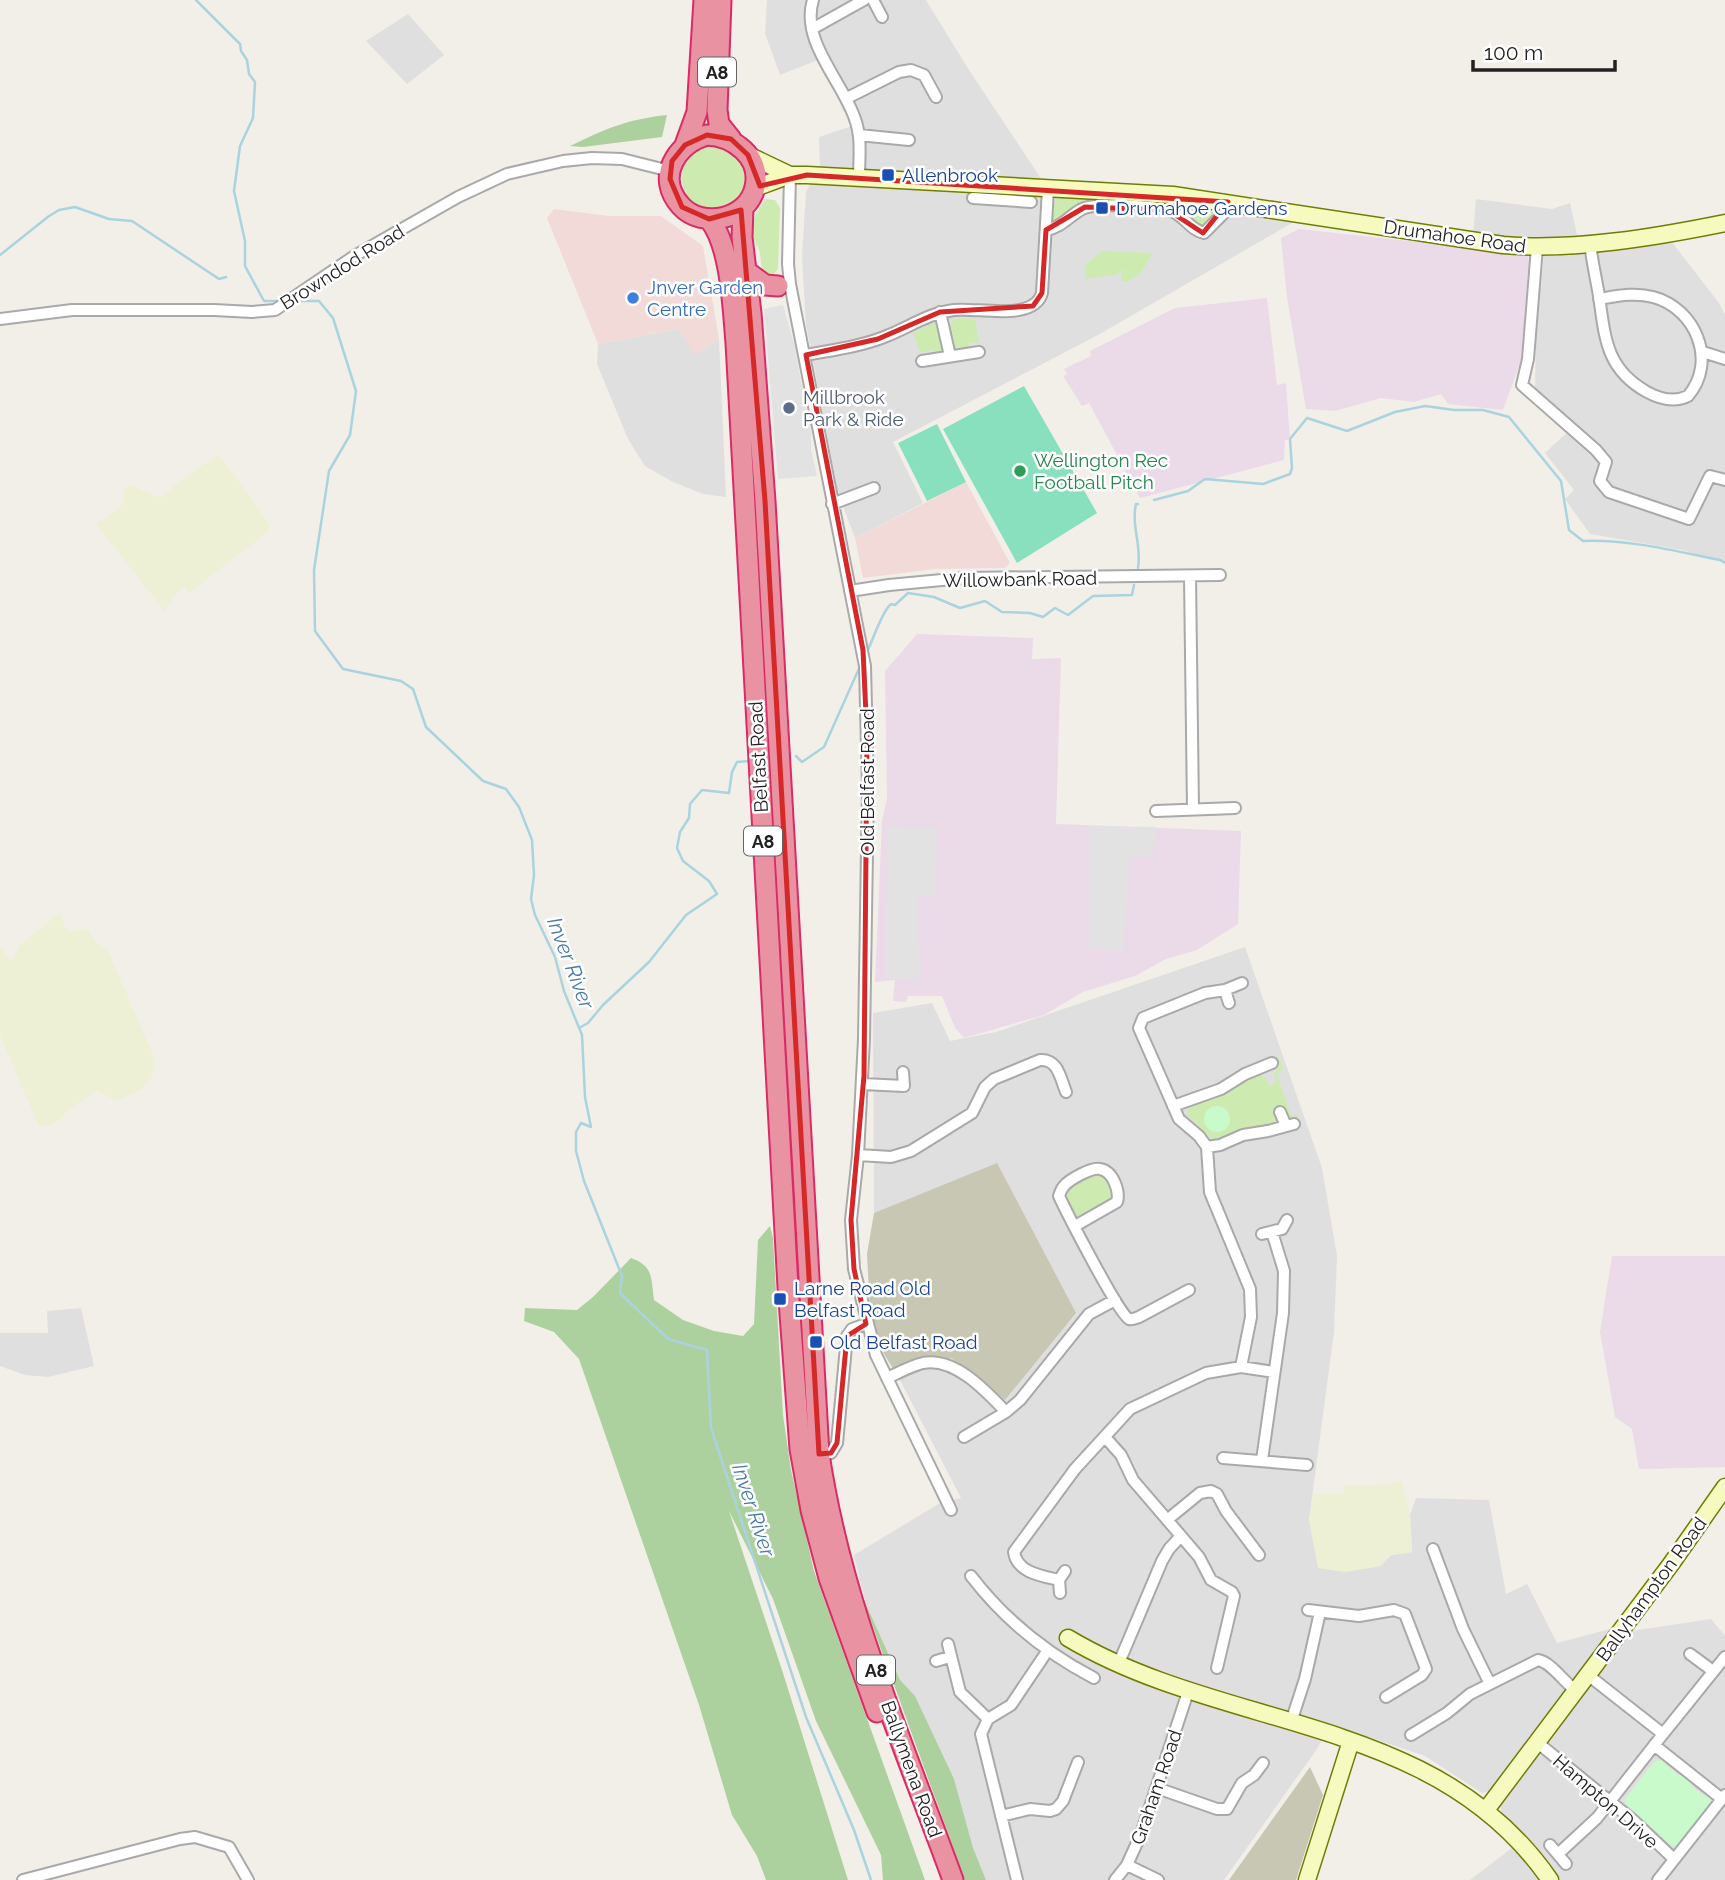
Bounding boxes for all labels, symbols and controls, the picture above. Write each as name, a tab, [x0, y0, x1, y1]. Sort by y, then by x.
scale bar	[1473, 28, 1615, 72]
text: 100 m	[1484, 40, 1543, 65]
road number: A8	[698, 58, 736, 86]
place label: Allenbrook	[902, 164, 998, 186]
marker: Allenbrook	[880, 167, 896, 183]
place label: Drumahoe Gardens	[1116, 197, 1287, 219]
marker: Drumahoe Gardens	[1094, 200, 1110, 216]
street label: Drumahoe Road	[1383, 215, 1527, 257]
street label: Browndod Road	[276, 220, 408, 314]
place label: Jnver Garden Centre	[647, 276, 763, 320]
marker: Jnver Garden Centre	[625, 290, 641, 306]
place label: Millbrook Park & Ride	[803, 386, 904, 430]
marker: Millbrook Park & Ride	[781, 400, 797, 416]
place label: Wellington Rec Football Pitch	[1034, 449, 1168, 493]
marker: Wellington Rec Football Pitch	[1012, 463, 1028, 479]
street label: Willowbank Road	[943, 567, 1097, 591]
street label: Belfast Road	[744, 701, 772, 813]
street label: Old Belfast Road	[856, 708, 878, 856]
road number: A8	[744, 826, 782, 856]
water label: Inver River	[542, 914, 600, 1013]
place label: Larne Road Old Belfast Road	[794, 1277, 931, 1321]
marker: Larne Road Old Belfast Road	[772, 1291, 788, 1307]
place label: Old Belfast Road	[830, 1331, 978, 1353]
marker: Old Belfast Road	[808, 1334, 824, 1350]
water label: Inver River	[727, 1460, 781, 1560]
street label: Ballyhampton Road	[1591, 1513, 1711, 1665]
road number: A8	[857, 1656, 895, 1685]
street label: Ballymena Road	[877, 1698, 947, 1840]
street label: Graham Road	[1126, 1727, 1186, 1847]
street label: Hampton Drive	[1549, 1749, 1663, 1853]

